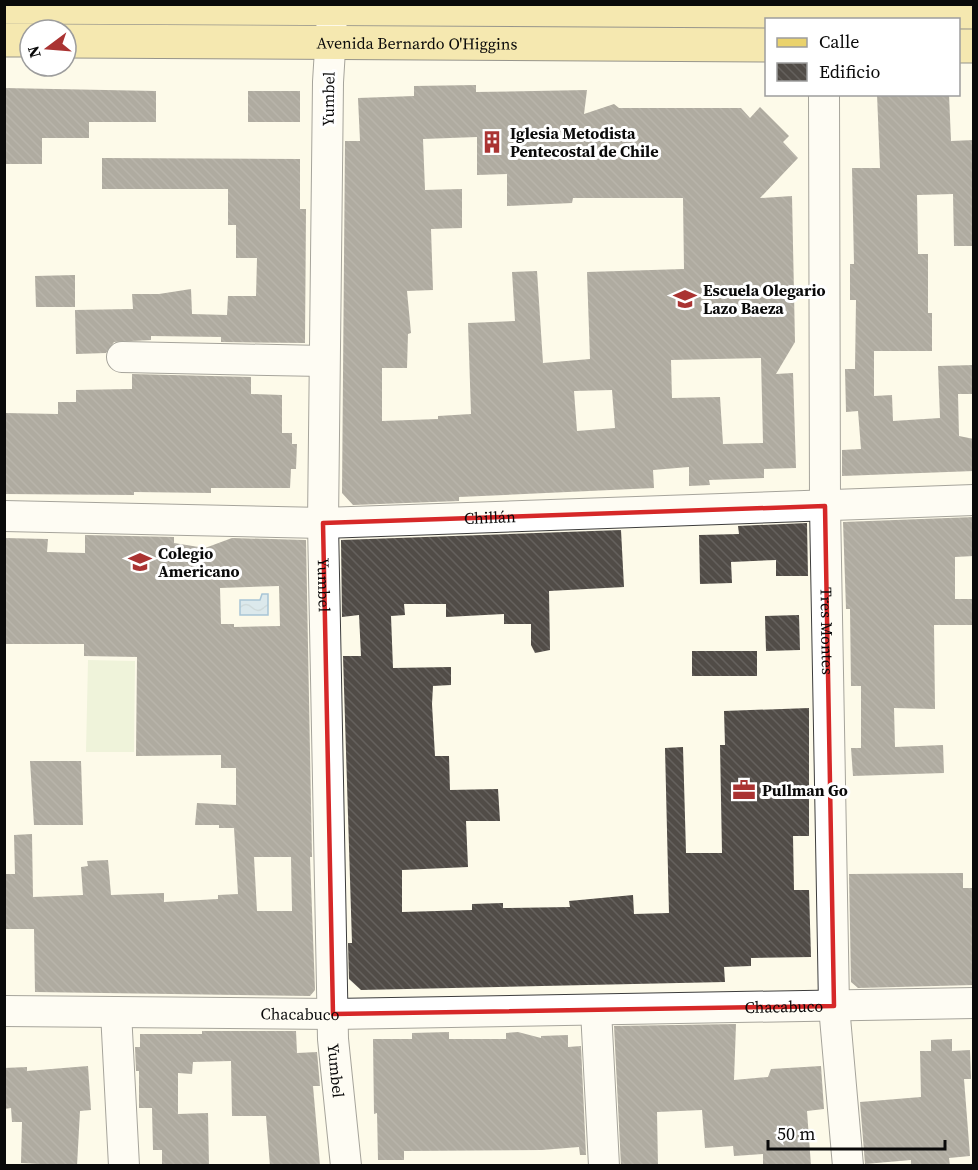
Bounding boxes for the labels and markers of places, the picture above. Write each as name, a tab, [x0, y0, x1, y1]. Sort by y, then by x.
place label: Iglesia Metodista Pentecostal de Chile	[510, 122, 658, 162]
building icon: Iglesia Metodista Pentecostal de Chile	[479, 129, 505, 155]
place label: Escuela Olegario Lazo Baeza	[703, 279, 826, 319]
school or university icon: Escuela Olegario Lazo Baeza	[672, 286, 698, 312]
place label: Colegio Americano	[158, 542, 240, 582]
school or university icon: Colegio Americano	[127, 549, 153, 575]
office icon: Pullman Go	[731, 777, 757, 803]
place label: Pullman Go	[762, 779, 848, 801]

